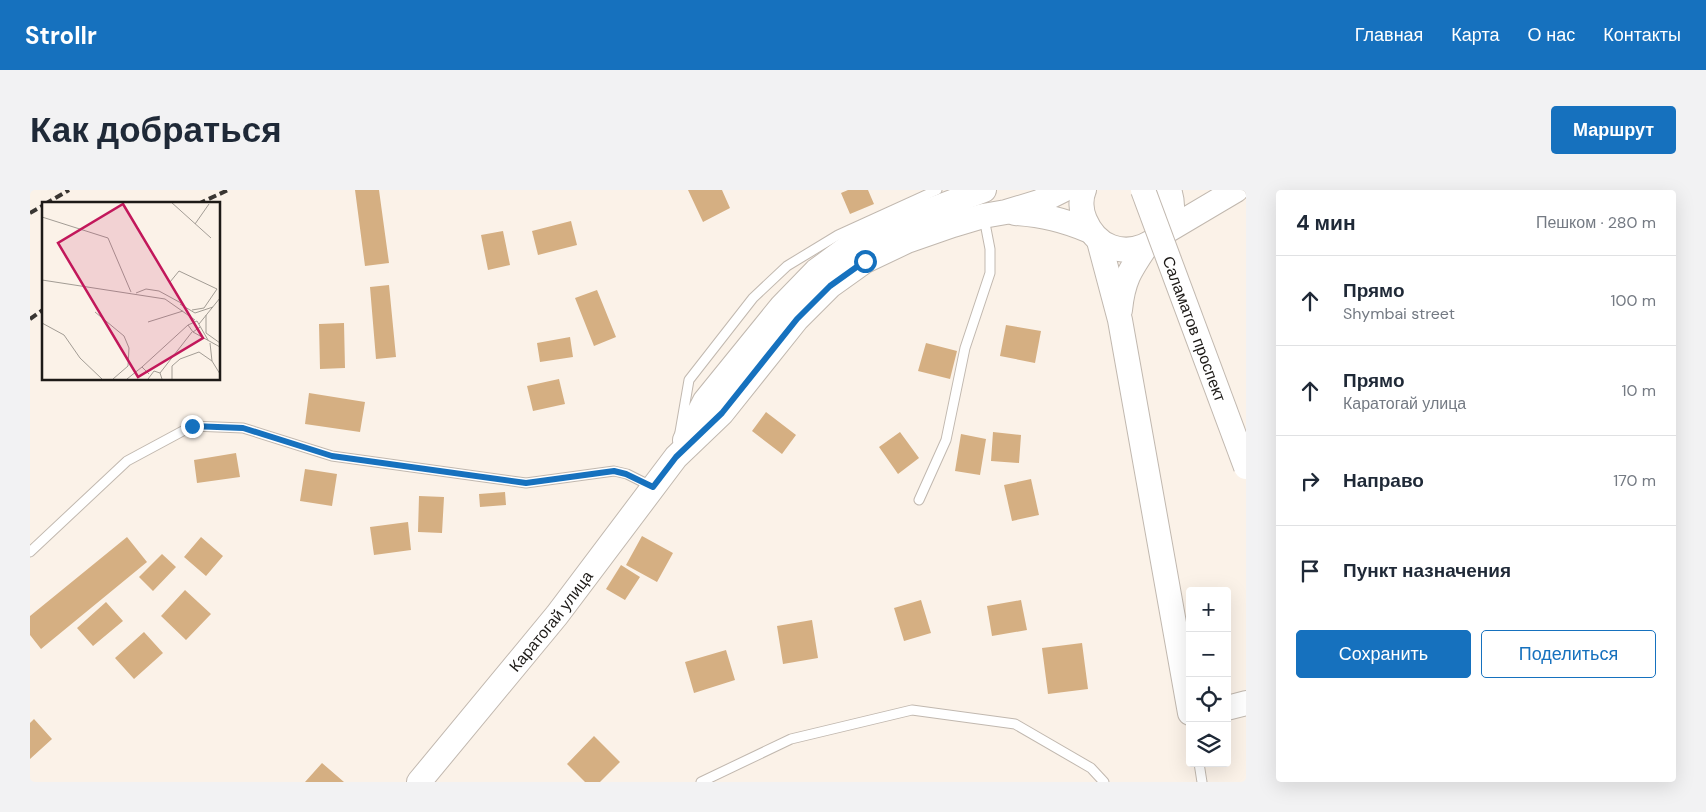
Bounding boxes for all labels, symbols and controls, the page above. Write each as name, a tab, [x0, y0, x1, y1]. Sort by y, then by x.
text: Strollr	[25, 20, 97, 51]
text: Главная	[1355, 23, 1423, 47]
text: Карта	[1451, 23, 1500, 47]
text: О нас	[1528, 23, 1575, 47]
text: Контакты	[1603, 23, 1681, 47]
button: Маршрут	[1551, 106, 1676, 154]
text: Как добраться	[30, 107, 282, 153]
inset map	[42, 202, 220, 380]
text: 4 мин	[1296, 209, 1356, 237]
text: Пешком · 280 m	[1536, 212, 1656, 233]
route start	[854, 250, 877, 273]
street label: Саламатов проспект	[1158, 253, 1231, 405]
text: Прямо	[1343, 278, 1405, 303]
icon: ahead	[1296, 287, 1324, 315]
text: 100 m	[1611, 290, 1656, 311]
text: Shymbai street	[1343, 303, 1455, 324]
text: Прямо	[1343, 368, 1405, 393]
icon: ahead	[1296, 377, 1324, 405]
text: 10 m	[1622, 380, 1656, 401]
text: Каратогай улица	[1343, 393, 1466, 414]
route end	[181, 415, 204, 438]
icon: right	[1296, 467, 1324, 495]
text: Направо	[1343, 468, 1424, 493]
text: 170 m	[1613, 470, 1656, 491]
icon: arrive	[1296, 557, 1324, 585]
text: Пункт назначения	[1343, 558, 1511, 583]
street label: Каратогай улица	[504, 566, 597, 676]
map controls	[1186, 587, 1231, 767]
button: +	[1186, 587, 1231, 632]
button: Сохранить	[1296, 630, 1471, 678]
button: Поделиться	[1481, 630, 1656, 678]
button: −	[1186, 632, 1231, 677]
button: locate	[1186, 677, 1231, 722]
button: layers	[1186, 722, 1231, 767]

